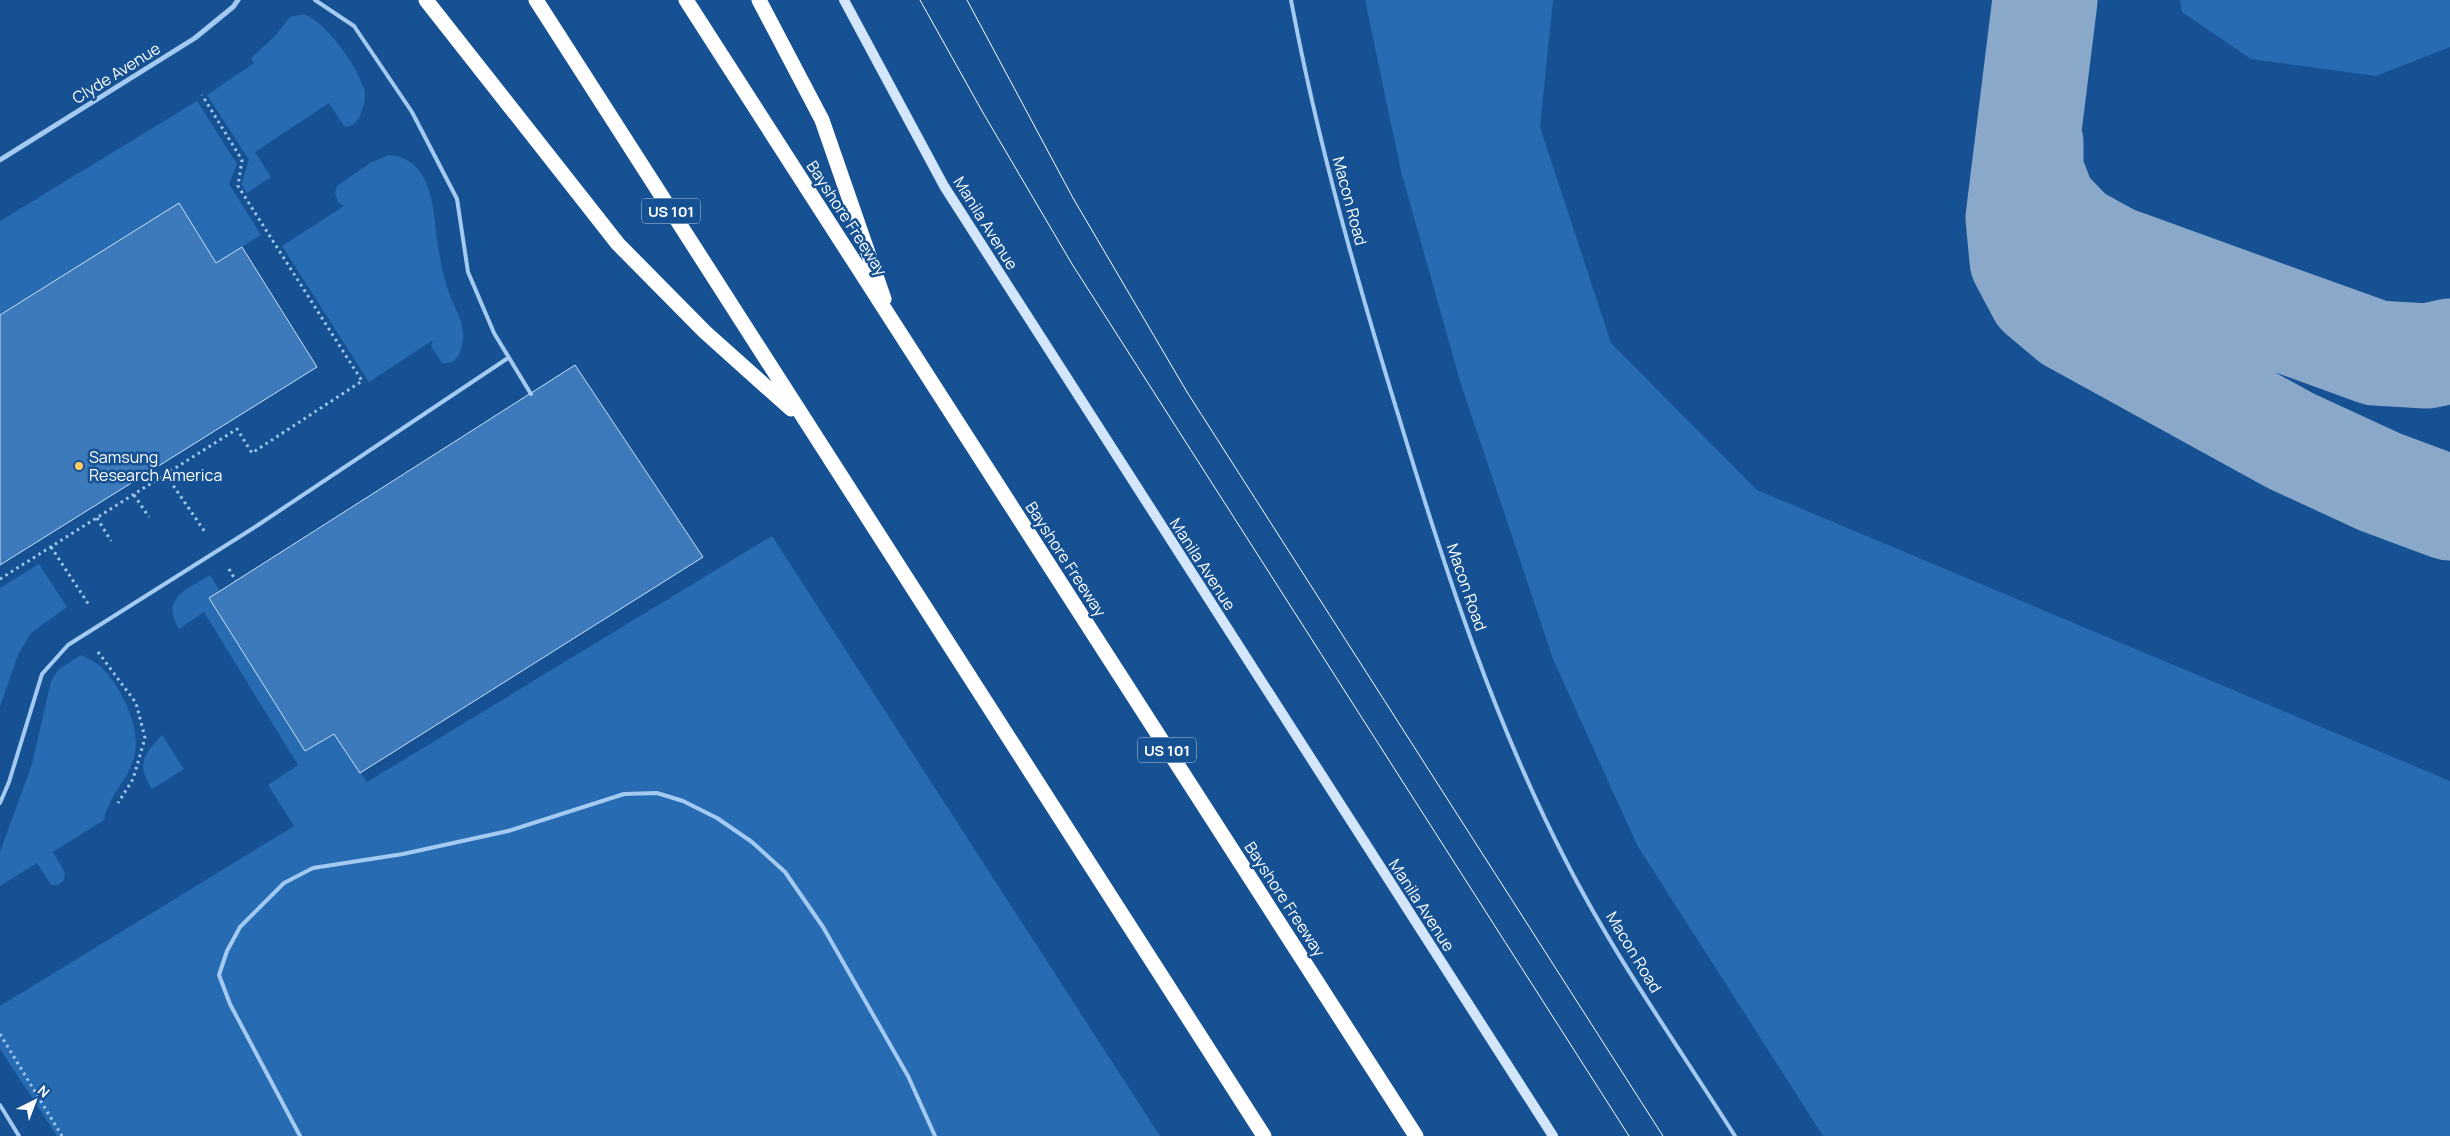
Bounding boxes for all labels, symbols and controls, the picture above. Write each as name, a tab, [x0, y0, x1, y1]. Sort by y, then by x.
street label: Clyde Avenue	[68, 37, 164, 109]
street label: Macon Road	[1328, 154, 1372, 248]
street label: Bayshore Freeway	[802, 156, 893, 280]
street label: Manila Avenue	[949, 172, 1023, 274]
road number: US 101	[642, 198, 700, 224]
place label: Samsung Research America	[89, 446, 222, 486]
marker: Samsung Research America	[73, 460, 85, 472]
street label: Bayshore Freeway	[1021, 497, 1112, 621]
street label: Manila Avenue	[1165, 513, 1241, 615]
street label: Macon Road	[1442, 540, 1492, 634]
road number: US 101	[1138, 738, 1196, 762]
street label: Bayshore Freeway	[1240, 837, 1331, 961]
street label: Manila Avenue	[1384, 854, 1460, 956]
street label: Macon Road	[1601, 907, 1667, 997]
north arrow	[10, 1076, 60, 1126]
text: N	[34, 1081, 54, 1101]

